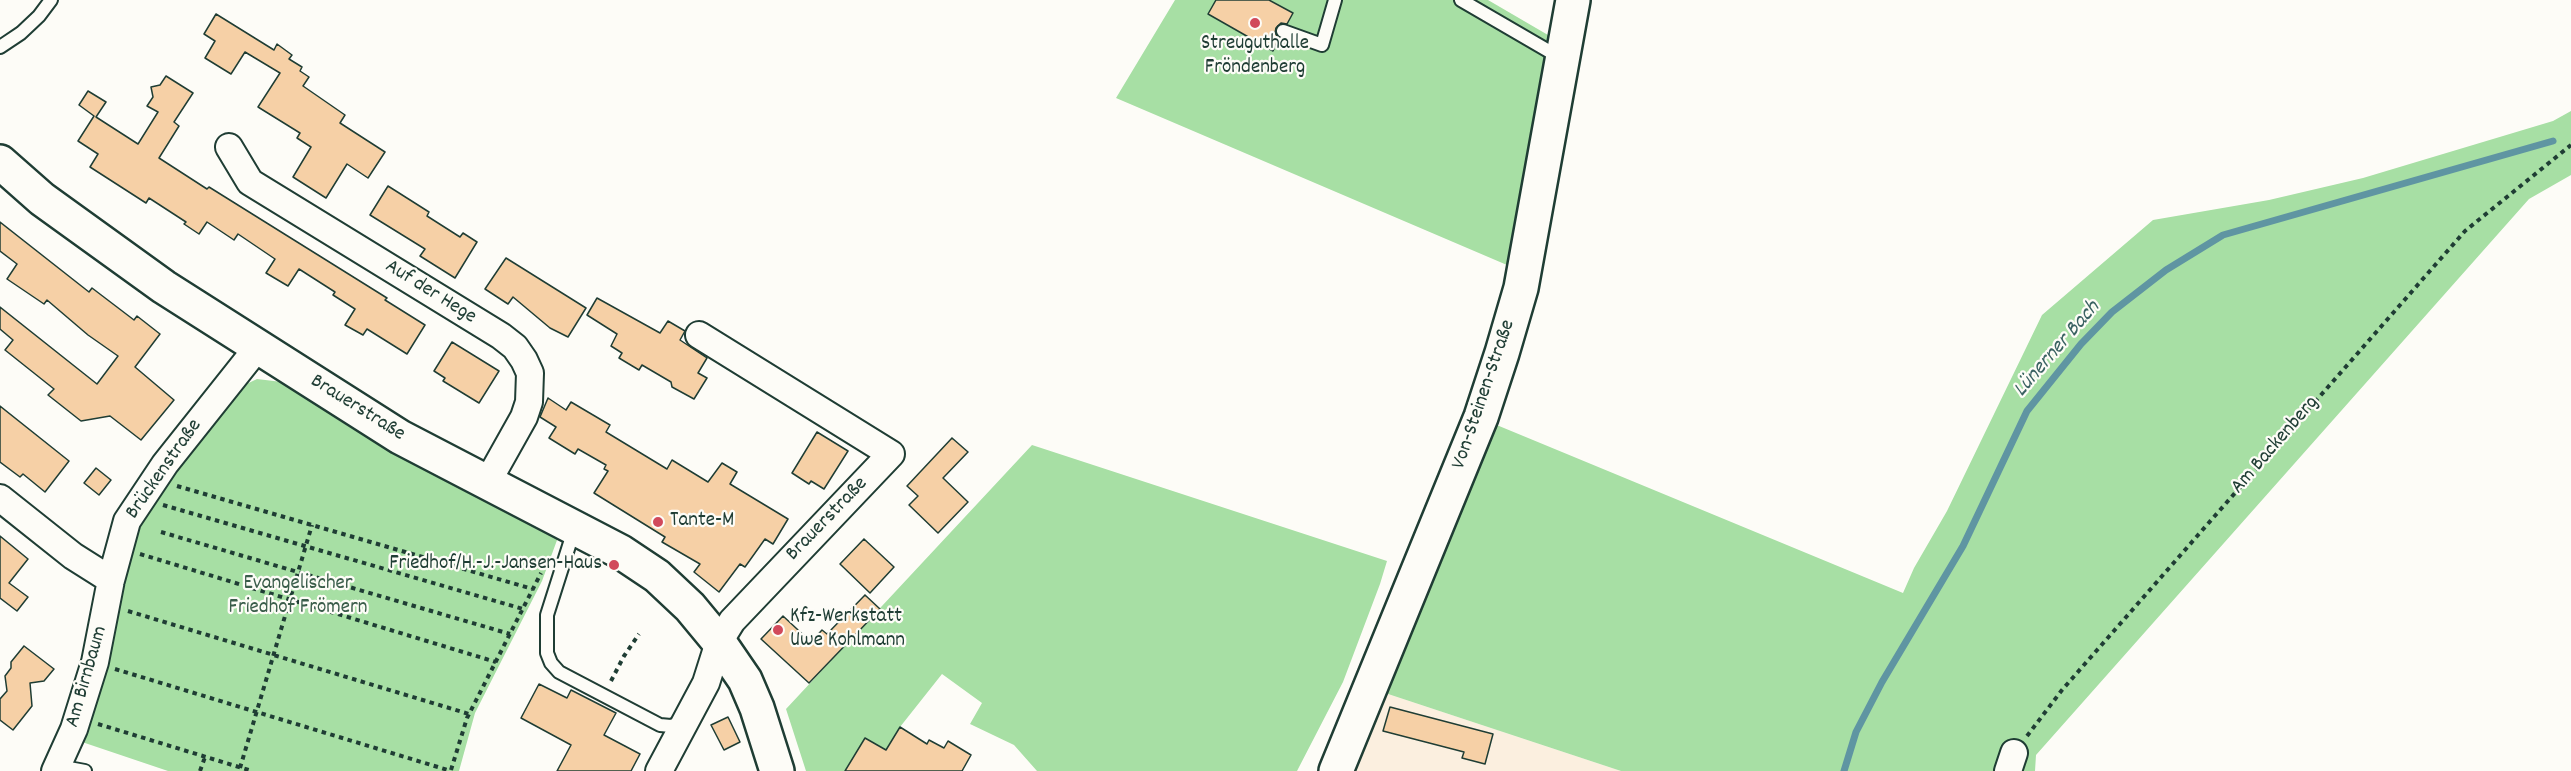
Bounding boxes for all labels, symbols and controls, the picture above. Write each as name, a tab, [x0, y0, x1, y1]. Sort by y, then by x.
marker: Streuguthalle Fröndenberg	[1248, 16, 1262, 30]
place label: Streuguthalle Fröndenberg	[1201, 32, 1309, 82]
street label: Auf der Hege	[380, 255, 480, 331]
water label: Lünerner Bach	[2009, 296, 2107, 404]
street label: Von-Steinen-Straße	[1448, 317, 1522, 473]
street label: Brauerstraße	[305, 370, 409, 448]
street label: Am Backenberg	[2227, 392, 2325, 500]
street label: Brückenstraße	[121, 415, 209, 525]
street label: Brauerstraße	[782, 473, 874, 567]
place label: Tante-M	[670, 509, 734, 535]
marker: Tante-M	[651, 515, 665, 529]
place label: Friedhof/H.-J.-Jansen-Haus	[389, 552, 602, 578]
marker: Friedhof/H.-J.-Jansen-Haus	[607, 558, 621, 572]
park label: Evangelischer Friedhof Frömern	[229, 572, 367, 622]
place label: Kfz-Werkstatt Uwe Kohlmann	[790, 605, 905, 655]
street label: Am Birnbaum	[61, 623, 115, 731]
marker: Kfz-Werkstatt Uwe Kohlmann	[771, 623, 785, 637]

